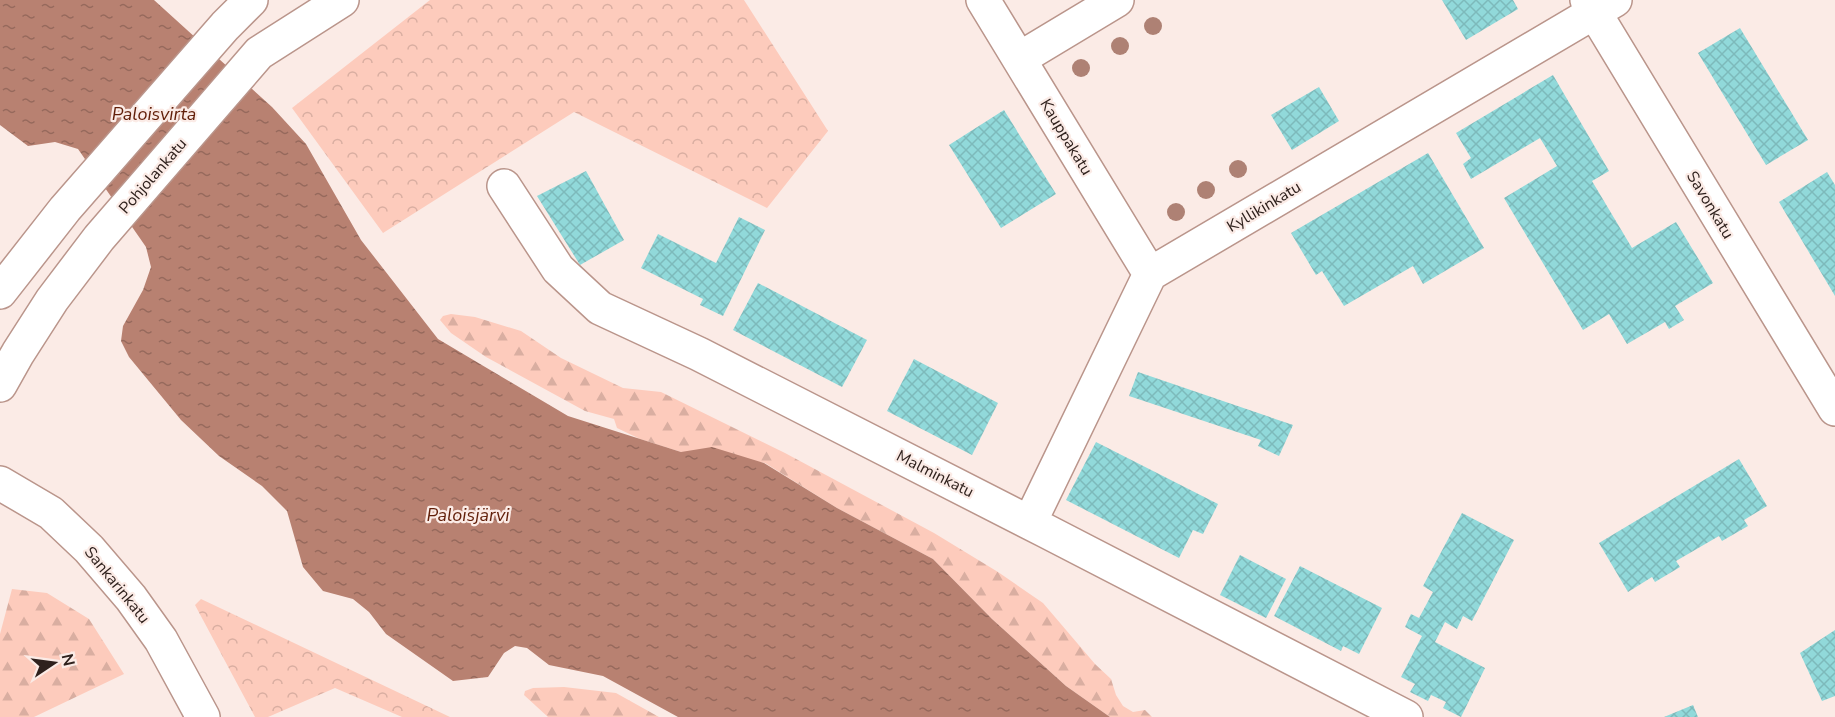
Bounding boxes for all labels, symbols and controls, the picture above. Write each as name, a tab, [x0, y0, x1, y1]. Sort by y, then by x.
street label: Kauppakatu	[1035, 95, 1097, 179]
water label: Paloisvirta	[112, 102, 196, 126]
street label: Pohjolankatu	[114, 133, 192, 219]
street label: Savonkatu	[1681, 167, 1739, 243]
street label: Kyllikinkatu	[1223, 176, 1305, 238]
street label: Malminkatu	[892, 445, 978, 503]
water label: Paloisjärvi	[427, 503, 510, 527]
street label: Sankarinkatu	[79, 542, 155, 628]
north arrow	[24, 633, 84, 693]
text: N	[56, 652, 80, 668]

